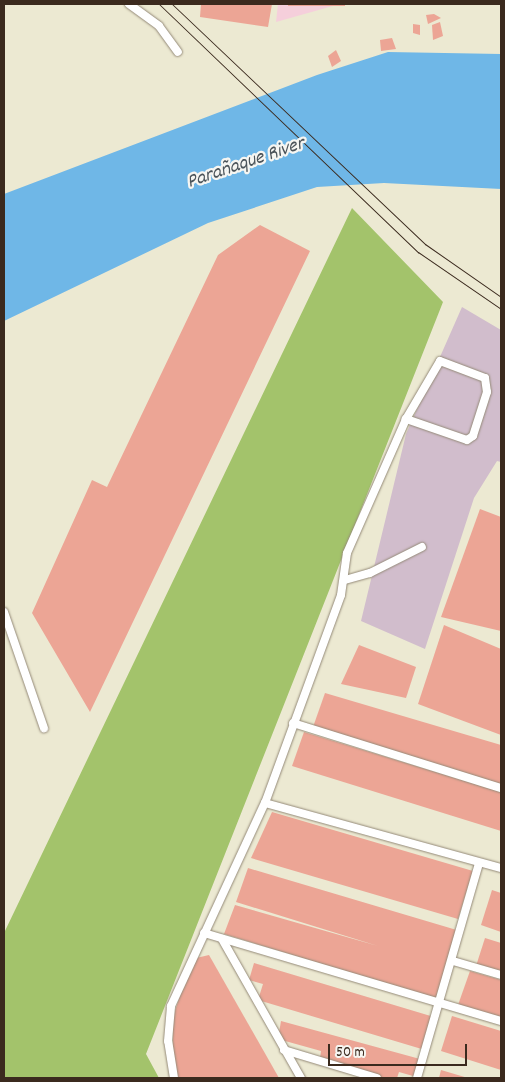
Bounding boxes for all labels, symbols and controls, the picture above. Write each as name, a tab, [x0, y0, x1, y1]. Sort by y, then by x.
water label: Parañaque River	[184, 133, 308, 195]
scale bar	[330, 1034, 469, 1066]
text: 50 m	[336, 1042, 365, 1064]

